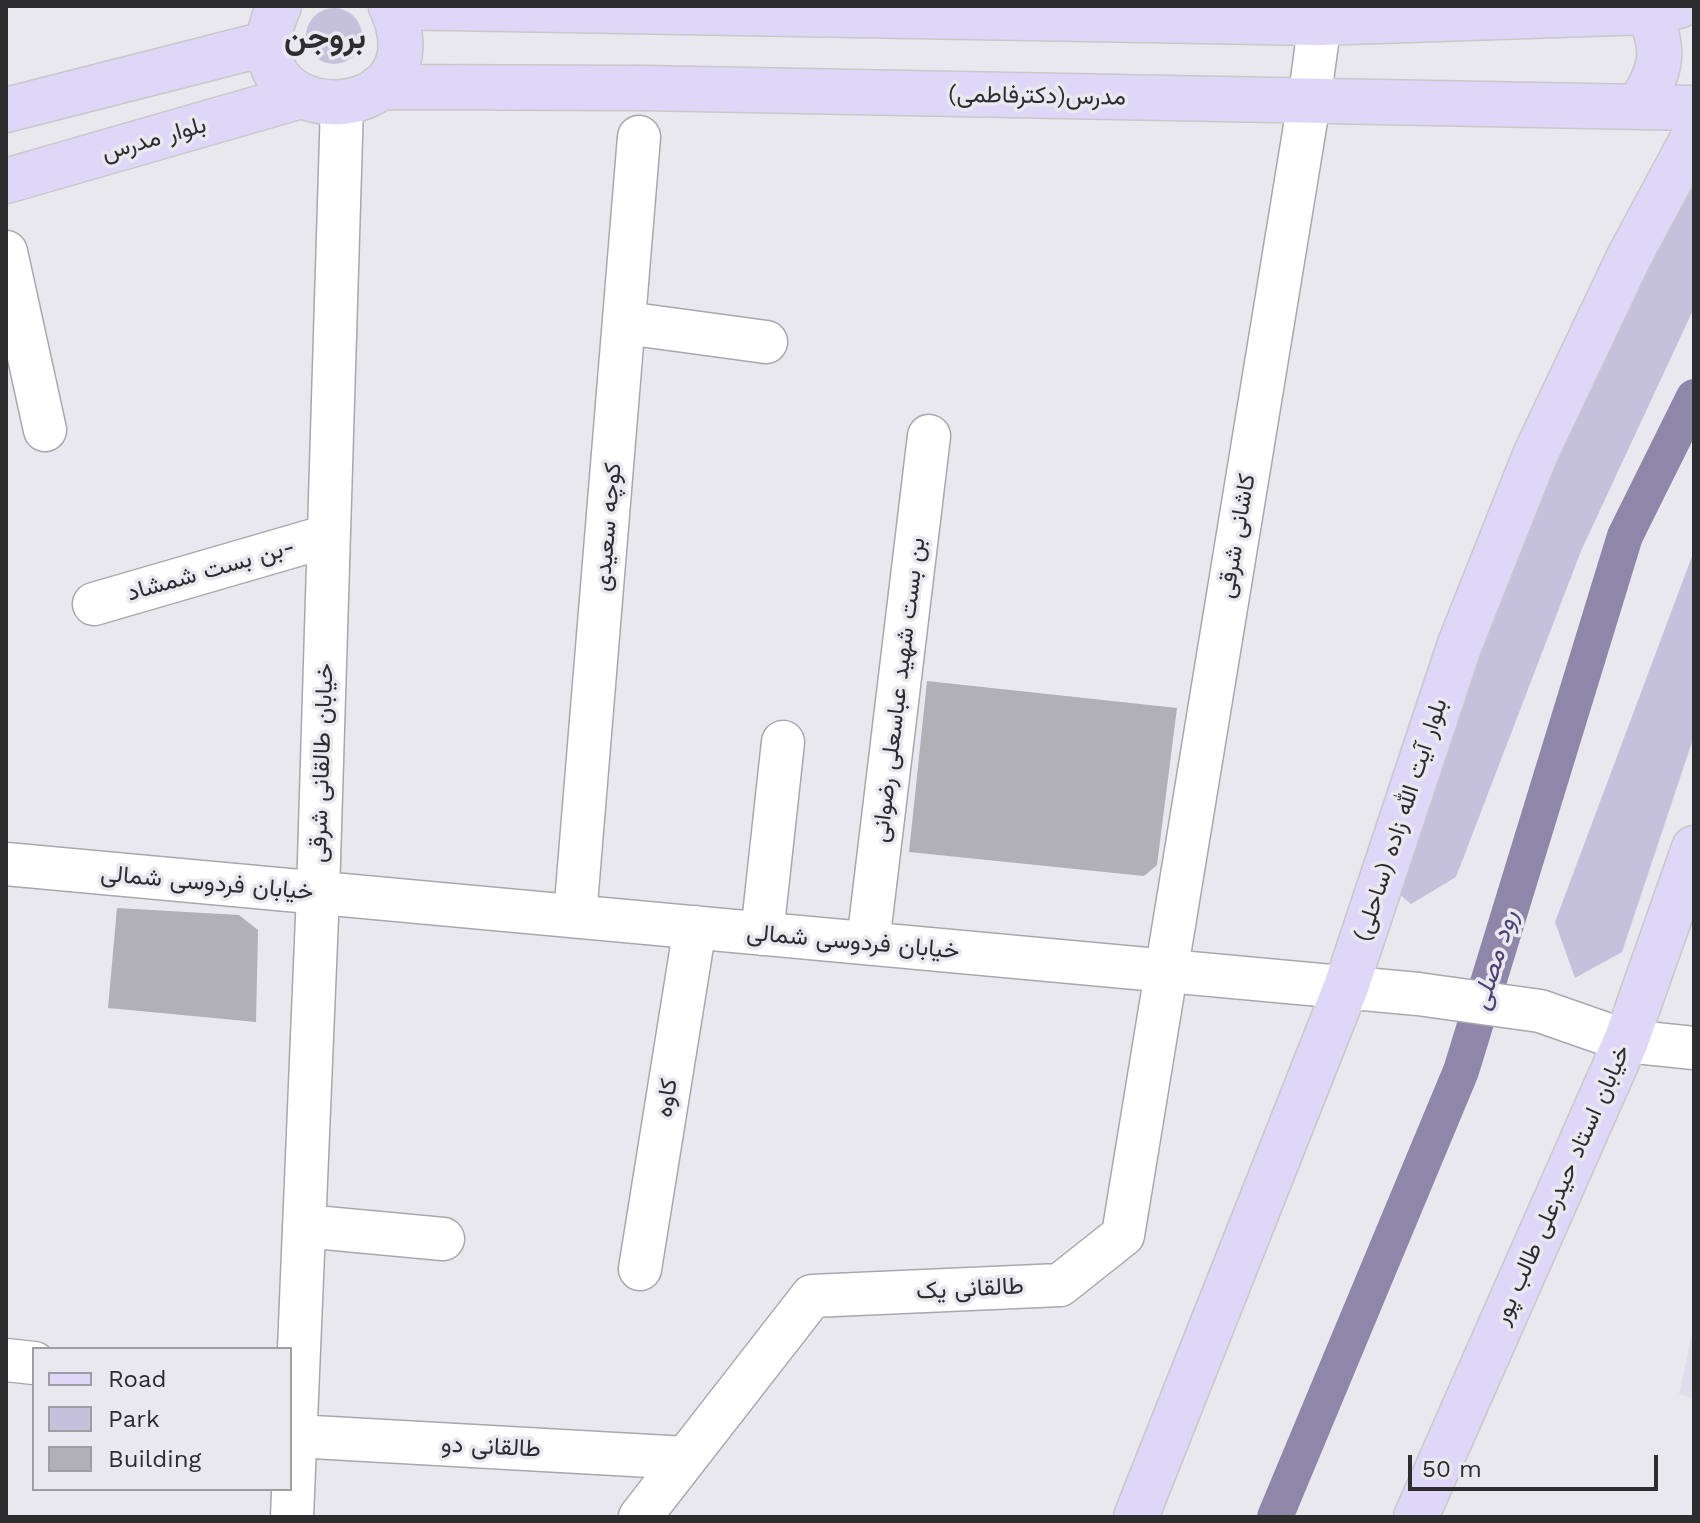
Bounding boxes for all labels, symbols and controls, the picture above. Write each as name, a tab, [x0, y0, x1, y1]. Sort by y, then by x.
district label: بروجن	[284, 20, 366, 58]
street label: مدرس(دکترفاطمی)	[948, 80, 1126, 112]
street label: بلوار مدرس	[98, 110, 210, 168]
street label: کوچه سعیدی	[588, 461, 628, 593]
street label: کاشانی شرقی	[1212, 472, 1262, 600]
street label: بن بست شمشاد-	[124, 532, 298, 608]
street label: بن بست شهید عباسعلی رضوانی	[866, 536, 932, 844]
street label: خیابان طالقانی شرقی	[304, 663, 340, 863]
street label: بلوار آیت الله زاده (ساحلی)	[1348, 695, 1454, 945]
street label: خیابان فردوسی شمالی	[99, 859, 315, 907]
water label: رود مصلی	[1465, 906, 1525, 1014]
street label: خیابان فردوسی شمالی	[745, 918, 961, 966]
street label: خیابان استاد حیدرعلی طالب پور	[1487, 1041, 1637, 1329]
street label: کاوه	[650, 1077, 684, 1119]
street label: طالقانی یک	[915, 1272, 1025, 1306]
legend	[32, 1347, 292, 1491]
text: Road	[108, 1365, 167, 1393]
text: Park	[108, 1405, 160, 1433]
street label: طالقانی دو	[440, 1430, 542, 1464]
scale bar	[1412, 1439, 1662, 1489]
text: Building	[108, 1445, 201, 1473]
text: 50 m	[1422, 1455, 1482, 1483]

